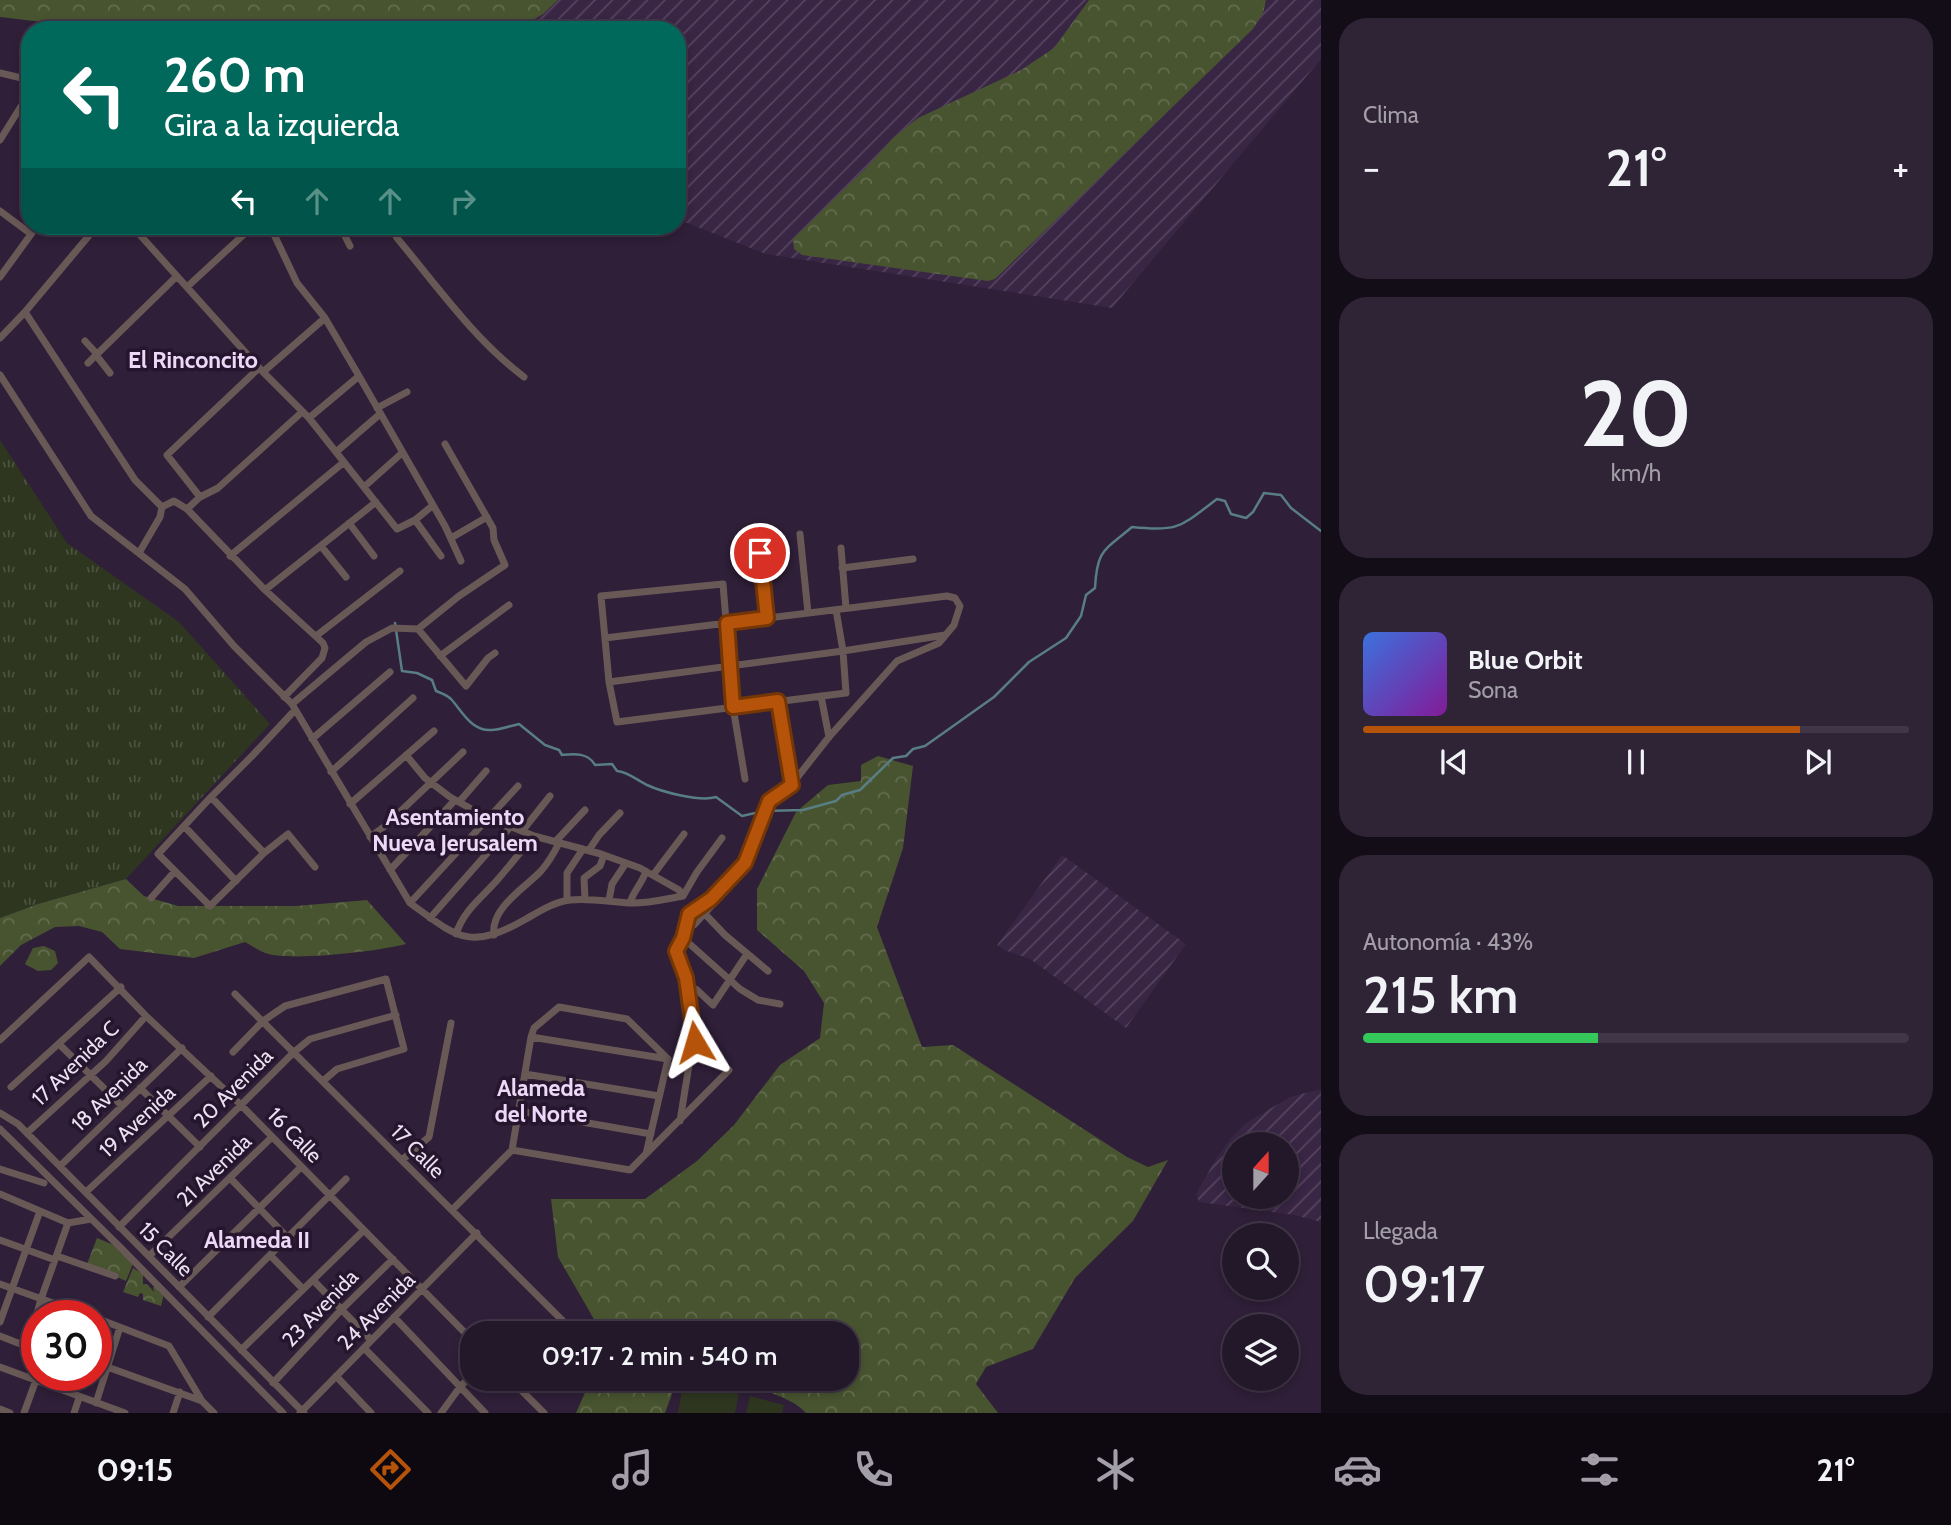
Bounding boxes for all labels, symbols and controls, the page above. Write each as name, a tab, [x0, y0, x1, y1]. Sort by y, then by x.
text: 260 m	[164, 45, 306, 104]
icon: left	[49, 49, 140, 140]
text: Clima	[1363, 101, 1419, 129]
text: Gira a la izquierda	[164, 105, 399, 144]
text: 21°	[1606, 136, 1666, 199]
text: −	[1363, 144, 1380, 191]
text: +	[1892, 144, 1909, 191]
icon: left	[225, 182, 263, 220]
icon: ahead	[298, 182, 336, 220]
icon: ahead	[371, 182, 409, 220]
icon: right	[444, 182, 482, 220]
district label: El Rinconcito	[128, 346, 258, 374]
text: 20	[1580, 358, 1692, 469]
text: km/h	[1611, 459, 1661, 487]
pin	[730, 523, 790, 583]
icon: arrive	[741, 534, 779, 572]
text: Blue Orbit	[1468, 644, 1583, 676]
text: Sona	[1468, 676, 1518, 704]
icon: previous	[1435, 743, 1473, 781]
icon: pause	[1617, 743, 1655, 781]
icon: next	[1799, 743, 1837, 781]
district label: Asentamiento Nueva Jerusalem	[372, 803, 538, 857]
text: Autonomía · 43%	[1363, 928, 1533, 956]
text: 215 km	[1363, 963, 1518, 1026]
position arrow	[658, 1005, 732, 1079]
street label: 17 Avenida C	[26, 1015, 124, 1110]
street label: 20 Avenida	[188, 1043, 278, 1133]
street label: 18 Avenida	[66, 1052, 152, 1136]
district label: Alameda del Norte	[495, 1074, 587, 1128]
street label: 19 Avenida	[94, 1080, 180, 1162]
street label: 16 Calle	[263, 1102, 327, 1168]
street label: 17 Calle	[386, 1119, 450, 1183]
street label: 21 Avenida	[172, 1128, 256, 1212]
north arrow	[1222, 1132, 1298, 1209]
map controls	[1222, 1132, 1299, 1391]
street label: 15 Calle	[134, 1217, 199, 1282]
text: Llegada	[1363, 1217, 1438, 1245]
button: search	[1222, 1223, 1299, 1300]
district label: Alameda II	[204, 1226, 310, 1254]
text: 09:17	[1363, 1252, 1485, 1315]
street label: 23 Avenida	[277, 1264, 363, 1352]
street label: 24 Avenida	[332, 1267, 420, 1355]
speed limit sign: 30	[21, 1300, 112, 1391]
button: layers	[1222, 1314, 1299, 1391]
text: 09:17 · 2 min · 540 m	[542, 1340, 777, 1372]
icon: directions	[366, 1445, 415, 1494]
icon: music	[608, 1445, 657, 1494]
icon: phone	[849, 1445, 898, 1494]
icon: climate	[1091, 1445, 1140, 1494]
icon: car	[1333, 1445, 1382, 1494]
icon: filters	[1575, 1445, 1624, 1494]
text: 09:15	[96, 1450, 173, 1489]
text: 21°	[1817, 1450, 1855, 1489]

